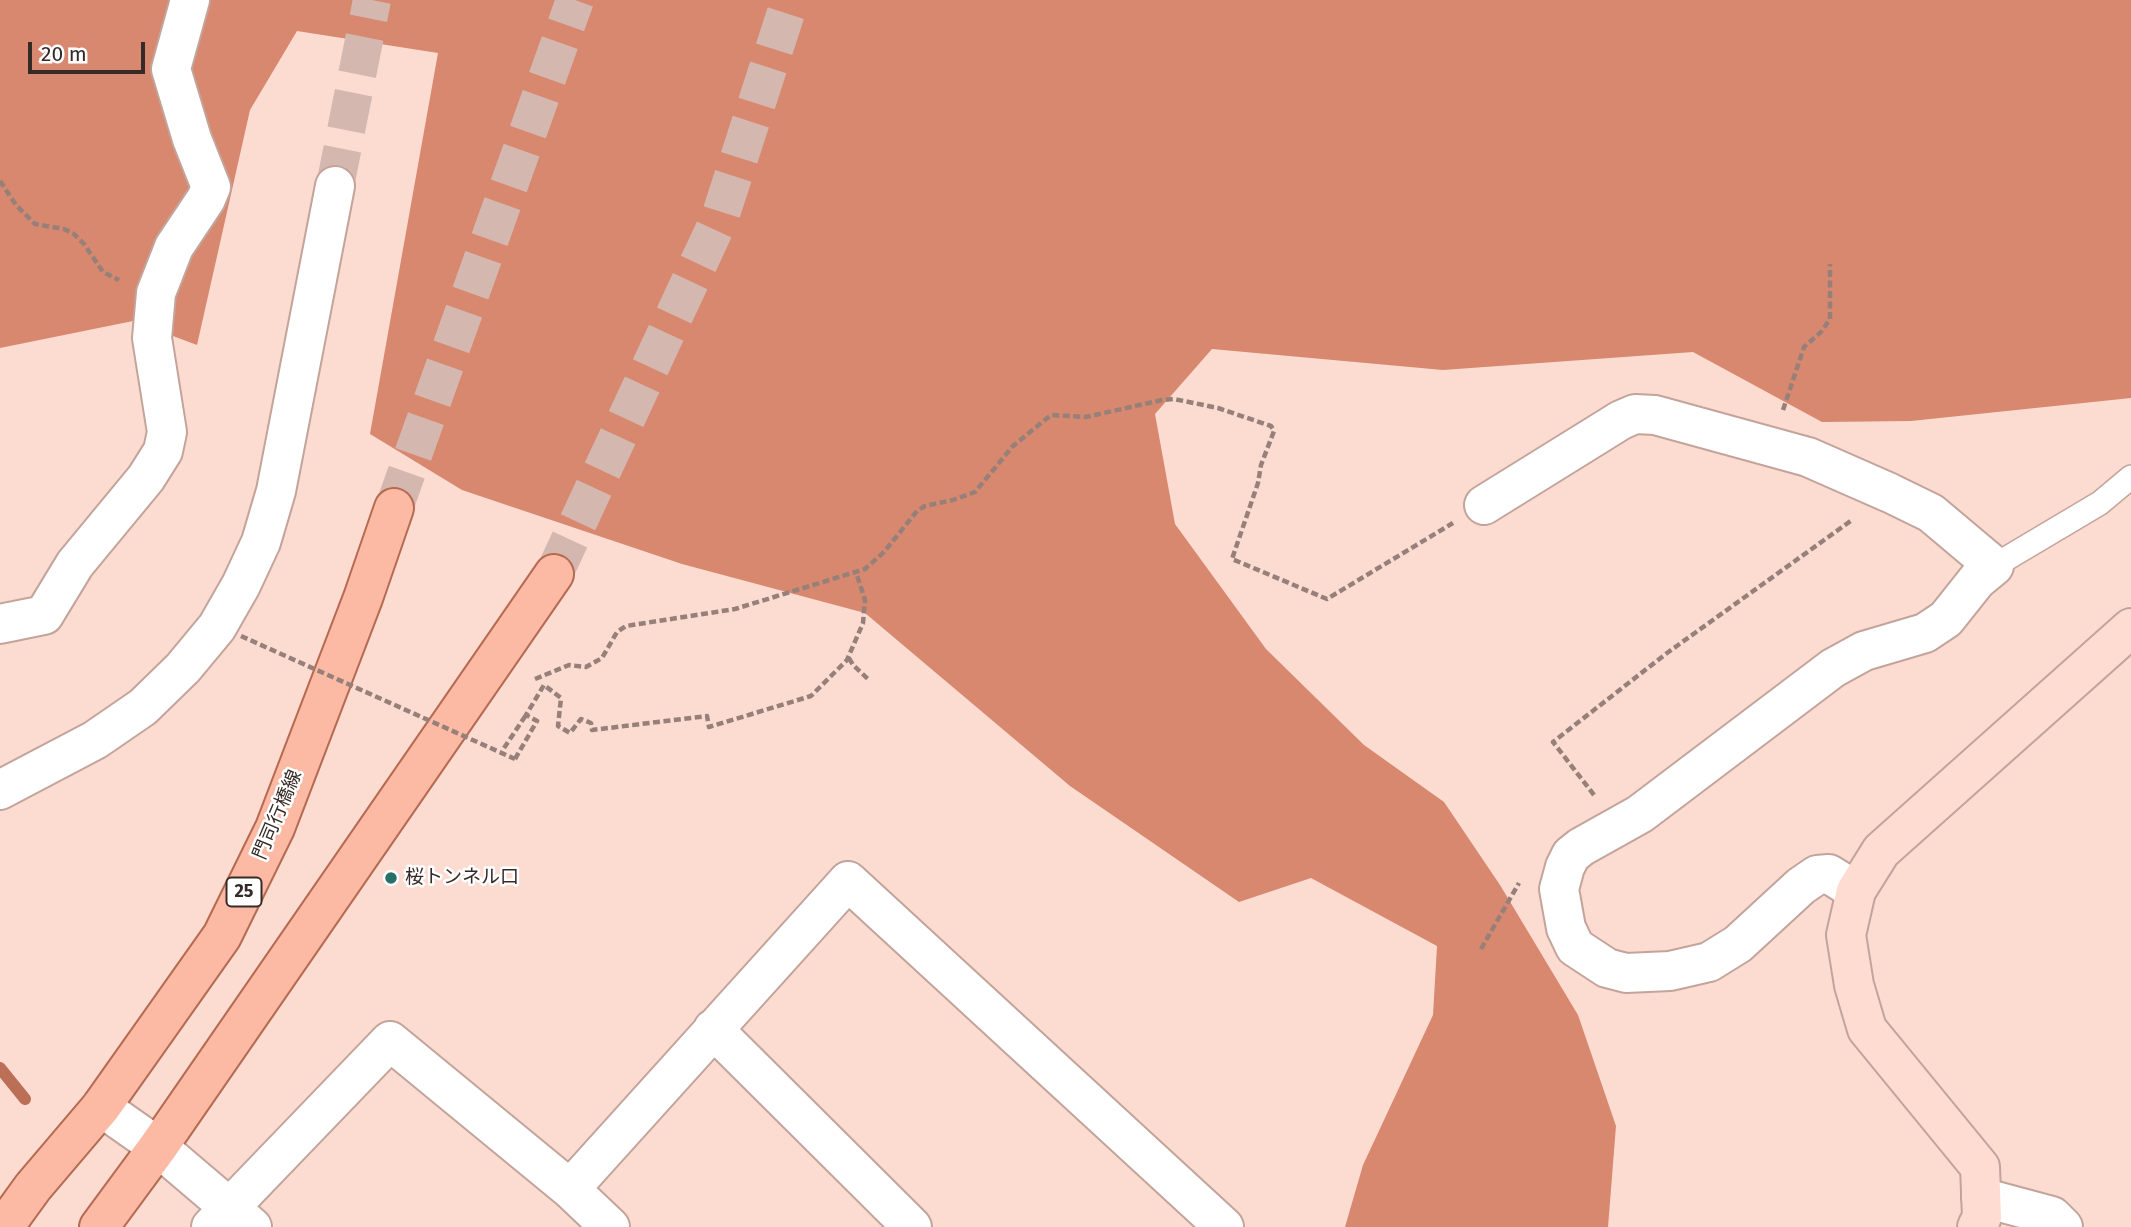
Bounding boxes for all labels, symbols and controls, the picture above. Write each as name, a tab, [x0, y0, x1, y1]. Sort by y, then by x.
scale bar	[32, 28, 149, 72]
text: 20 m	[41, 41, 87, 67]
street label: 門司行橋線	[249, 767, 307, 863]
place label: 桜トンネル口	[405, 867, 519, 889]
marker: 桜トンネル口	[383, 870, 399, 886]
road number: 25	[226, 878, 262, 906]

